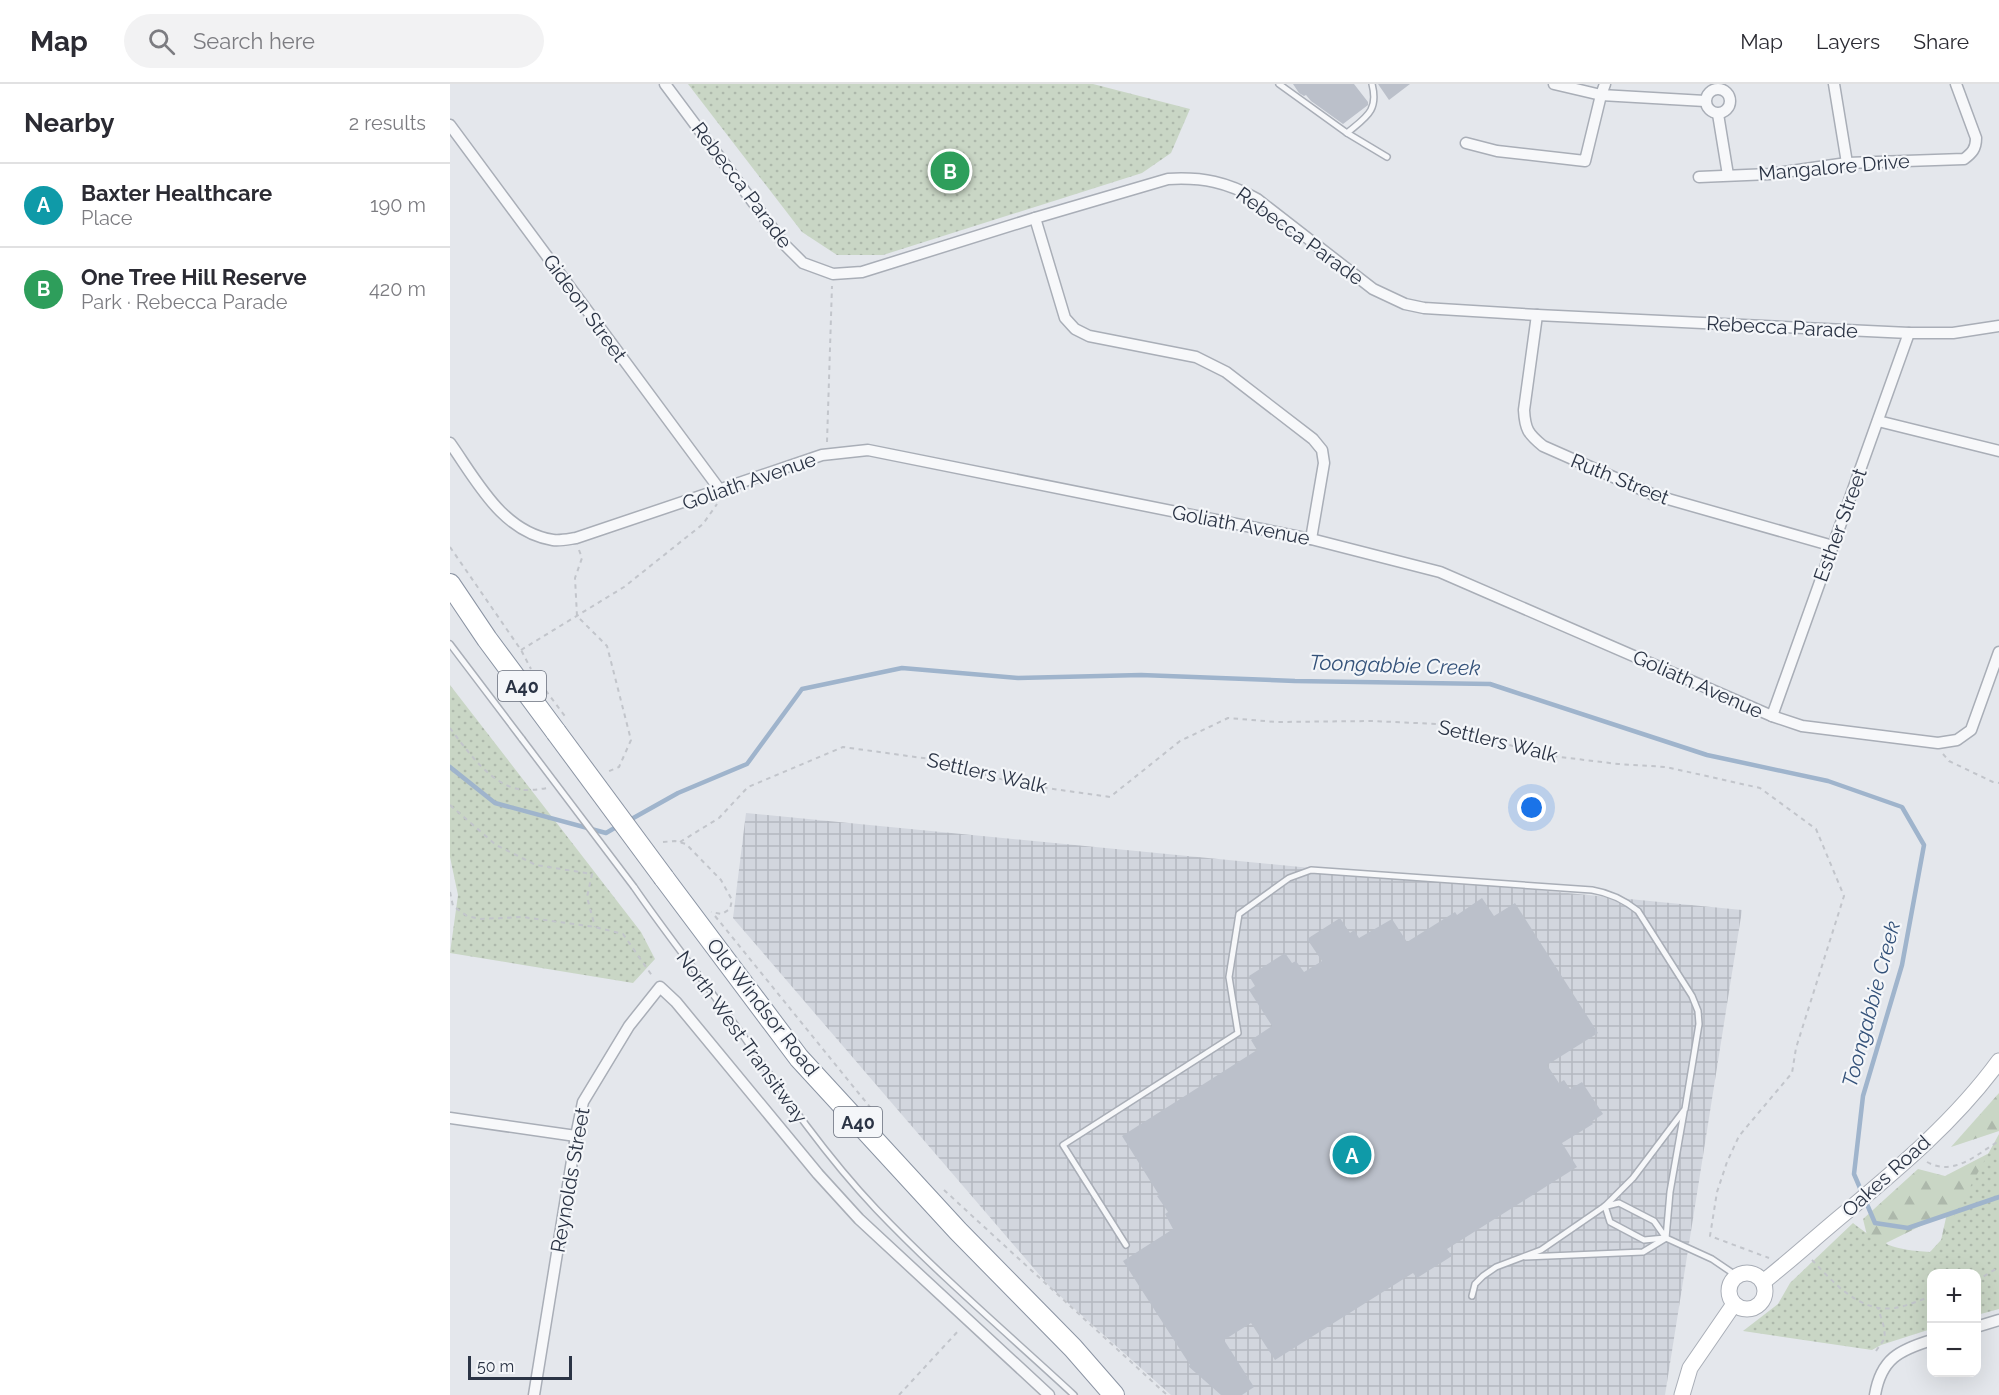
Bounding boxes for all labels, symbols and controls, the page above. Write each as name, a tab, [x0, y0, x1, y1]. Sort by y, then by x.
search box	[124, 14, 544, 68]
text: Map	[30, 25, 88, 58]
icon: search	[145, 25, 178, 58]
text: Search here	[193, 28, 315, 54]
text: Map	[1740, 29, 1783, 54]
text: Layers	[1816, 29, 1880, 54]
text: Share	[1913, 29, 1969, 54]
text: Nearby	[24, 108, 114, 138]
text: 2 results	[349, 111, 426, 135]
street label: Rebecca Parade	[687, 117, 797, 253]
pin: B	[930, 148, 970, 194]
street label: Mangalore Drive	[1757, 148, 1911, 186]
text: Baxter Healthcare	[81, 180, 272, 206]
street label: Rebecca Parade	[1232, 182, 1369, 290]
text: A	[37, 193, 50, 217]
text: 190 m	[370, 193, 426, 217]
text: Place	[81, 206, 132, 230]
street label: Gideon Street	[538, 250, 632, 367]
text: One Tree Hill Reserve	[81, 264, 307, 290]
text: B	[37, 277, 50, 301]
text: 420 m	[369, 277, 426, 301]
text: Park · Rebecca Parade	[81, 290, 288, 314]
street label: Rebecca Parade	[1706, 311, 1859, 343]
street label: Goliath Avenue	[679, 447, 819, 515]
street label: Ruth Street	[1567, 448, 1673, 510]
street label: Esther Street	[1808, 465, 1872, 585]
street label: Goliath Avenue	[1170, 500, 1312, 550]
street label: Goliath Avenue	[1629, 645, 1767, 724]
water label: Toongabbie Creek	[1309, 650, 1481, 680]
road number: A40	[498, 671, 546, 701]
street label: Settlers Walk	[1436, 715, 1561, 768]
street label: Settlers Walk	[925, 748, 1050, 799]
your location	[1517, 793, 1546, 822]
water label: Toongabbie Creek	[1837, 918, 1905, 1090]
street label: Old Windsor Road	[702, 933, 824, 1081]
street label: North West Transitway	[671, 946, 813, 1128]
street label: Reynolds Street	[545, 1105, 595, 1254]
road number: A40	[834, 1107, 882, 1137]
street label: Oakes Road	[1837, 1130, 1935, 1222]
pin: A	[1332, 1132, 1372, 1178]
map controls	[1927, 1269, 1981, 1377]
button: +	[1927, 1269, 1981, 1323]
button: −	[1927, 1323, 1981, 1377]
scale bar	[468, 1353, 572, 1380]
text: 50 m	[477, 1357, 514, 1376]

